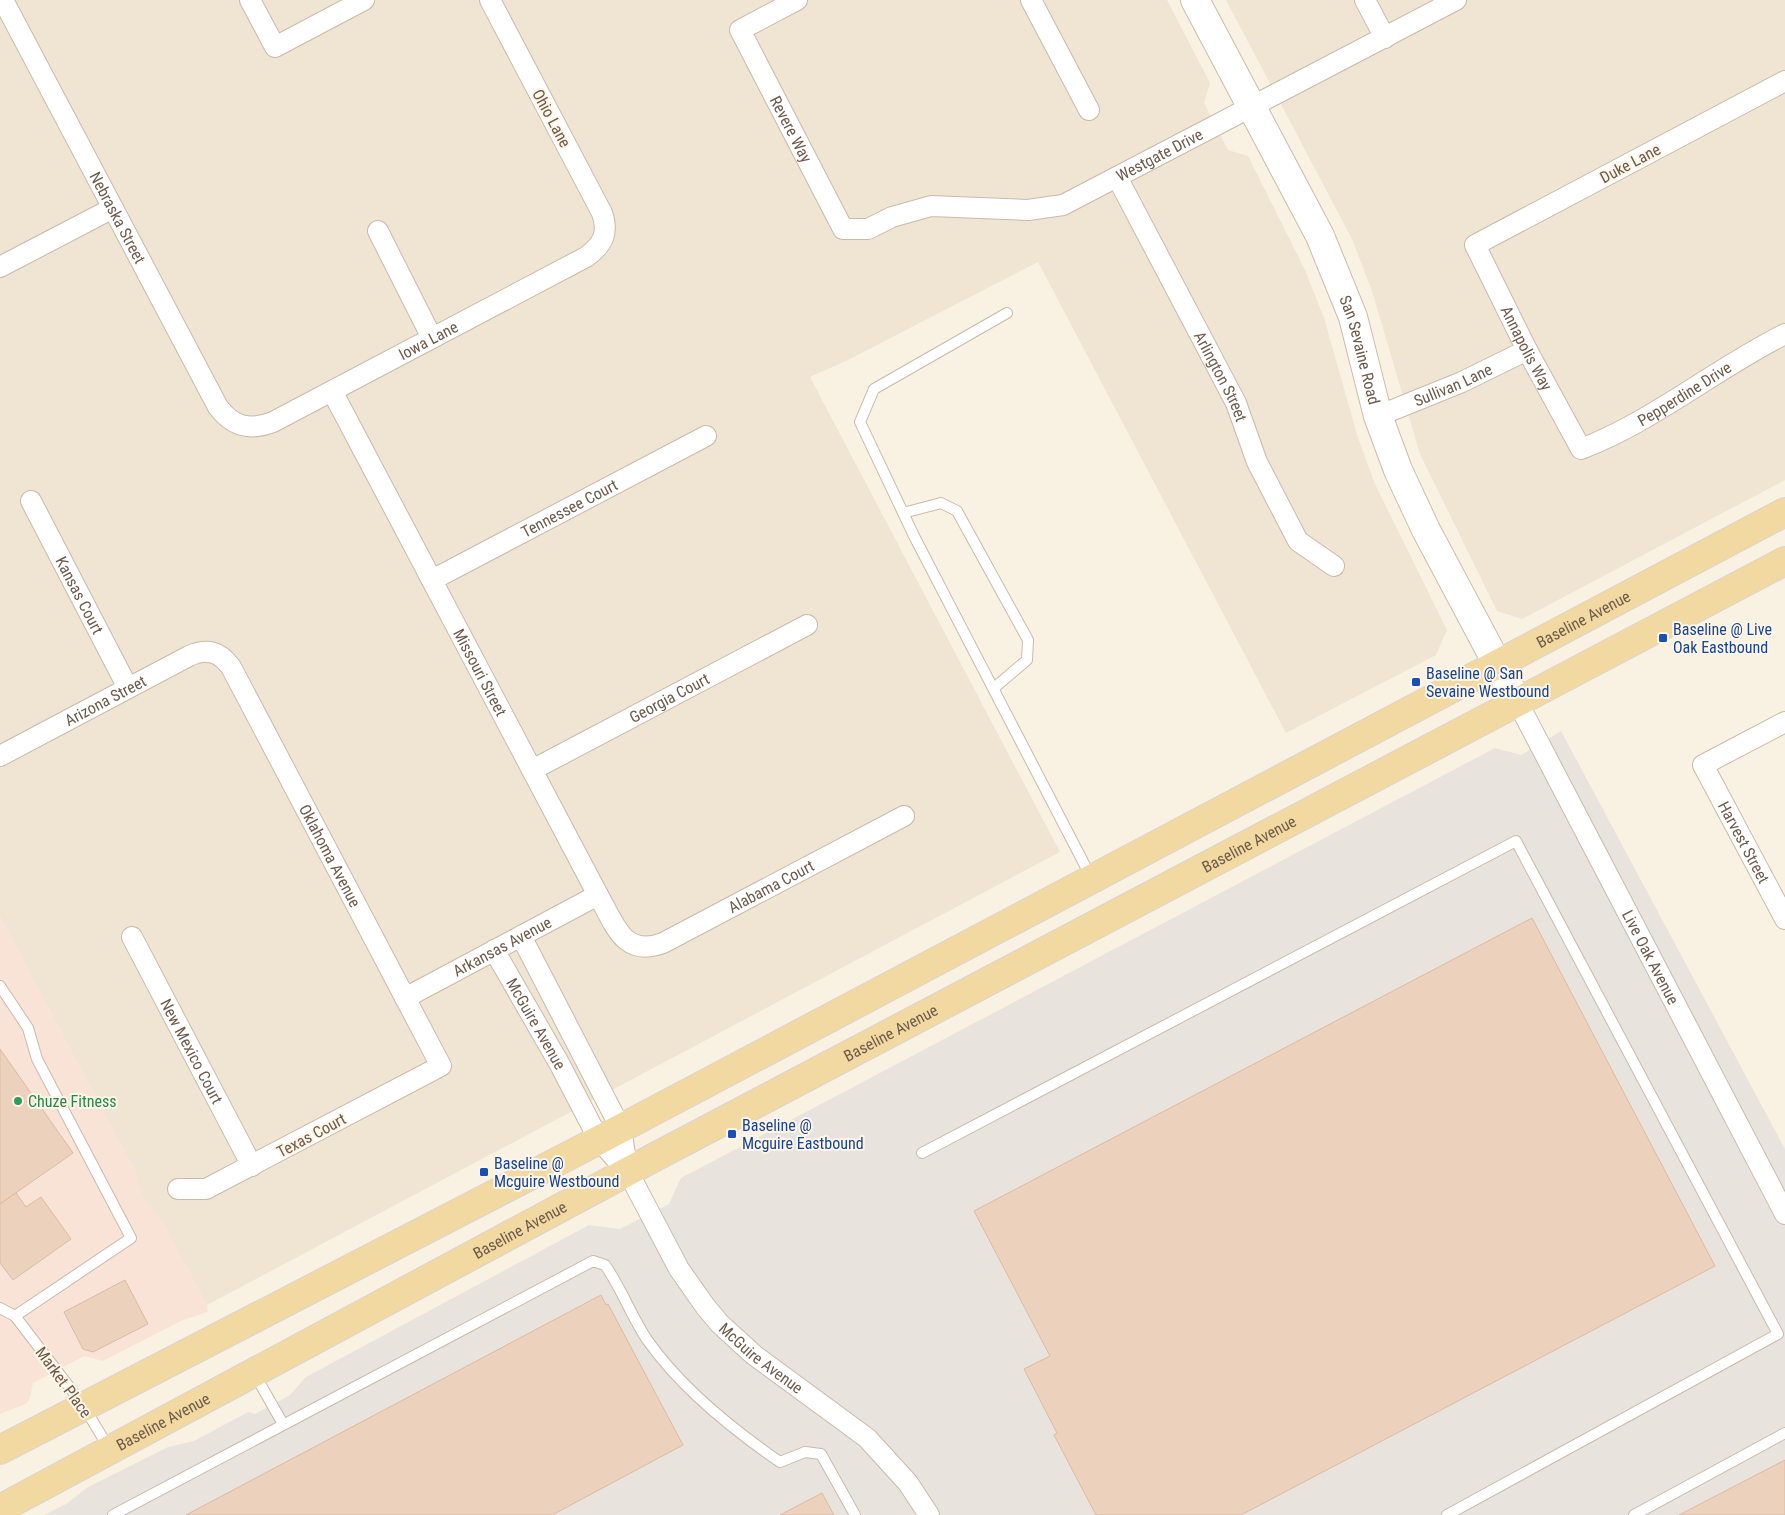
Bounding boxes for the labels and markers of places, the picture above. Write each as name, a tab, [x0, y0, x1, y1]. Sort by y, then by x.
place label: Baseline @ Live Oak Eastbound	[1673, 620, 1772, 657]
marker: Baseline @ Live Oak Eastbound	[1657, 632, 1669, 644]
place label: Baseline @ San Sevaine Westbound	[1426, 664, 1550, 701]
marker: Baseline @ San Sevaine Westbound	[1410, 676, 1422, 688]
place label: Chuze Fitness	[28, 1092, 117, 1111]
marker: Chuze Fitness	[12, 1095, 24, 1107]
place label: Baseline @ Mcguire Eastbound	[742, 1116, 864, 1153]
marker: Baseline @ Mcguire Eastbound	[726, 1128, 738, 1140]
place label: Baseline @ Mcguire Westbound	[494, 1154, 620, 1191]
marker: Baseline @ Mcguire Westbound	[478, 1166, 490, 1178]

